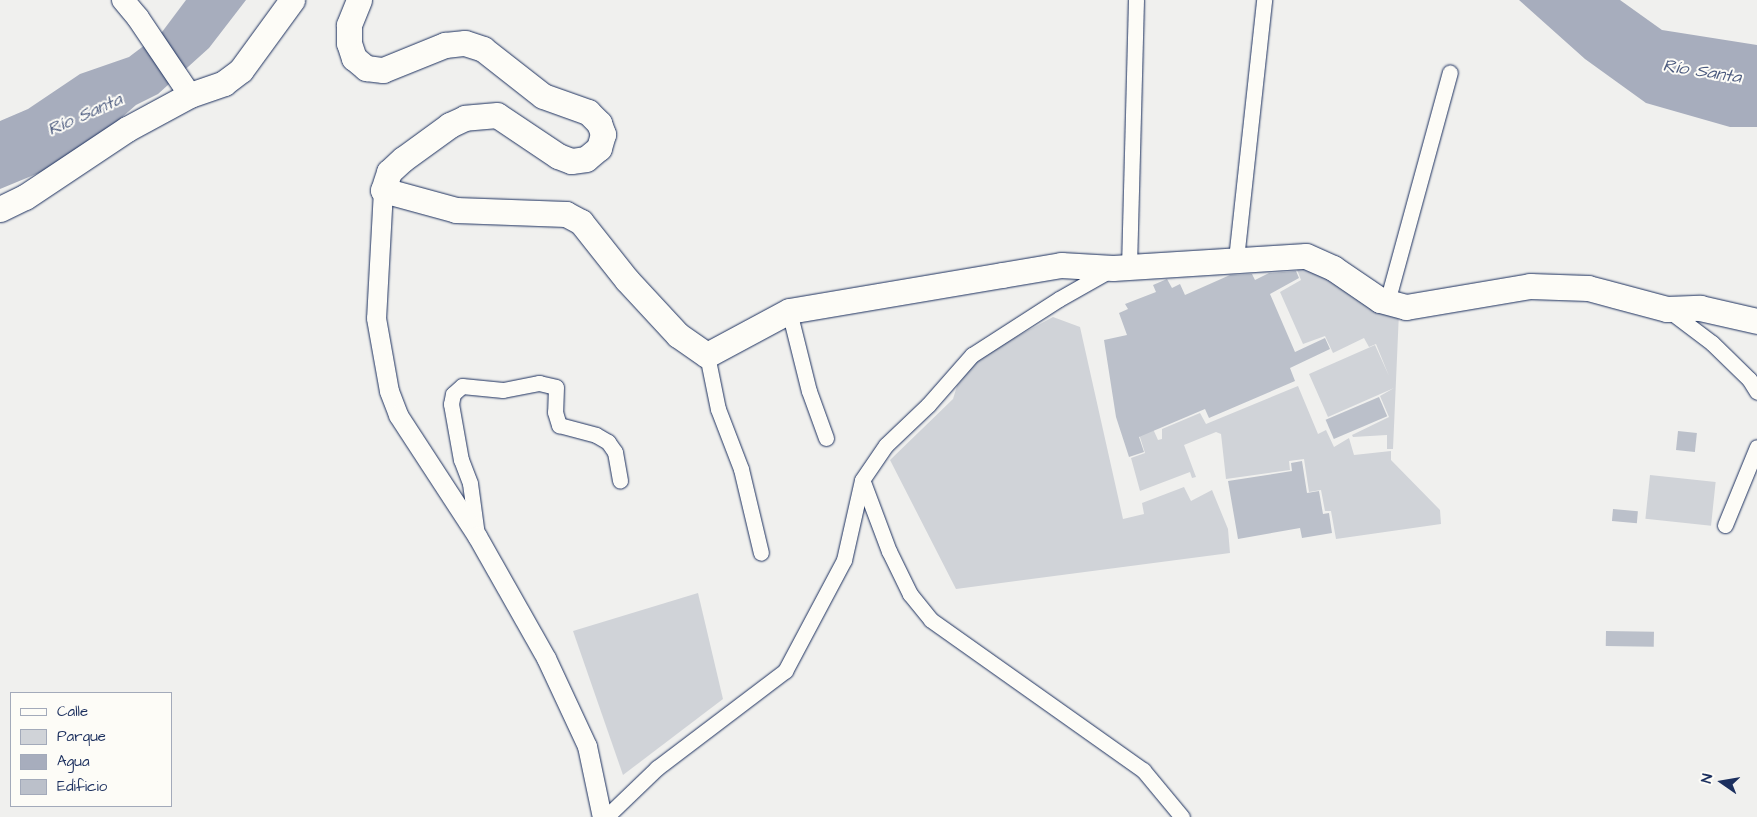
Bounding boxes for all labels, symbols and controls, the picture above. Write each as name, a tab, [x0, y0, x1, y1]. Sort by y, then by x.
water label: Río Santa	[1661, 55, 1743, 89]
water label: Río Santa	[44, 89, 126, 141]
legend	[10, 692, 172, 807]
text: Calle	[57, 701, 88, 722]
text: Parque	[57, 726, 106, 747]
text: Agua	[57, 751, 90, 772]
north arrow	[1697, 757, 1747, 807]
text: N	[1697, 772, 1718, 785]
text: Edificio	[57, 776, 107, 797]

